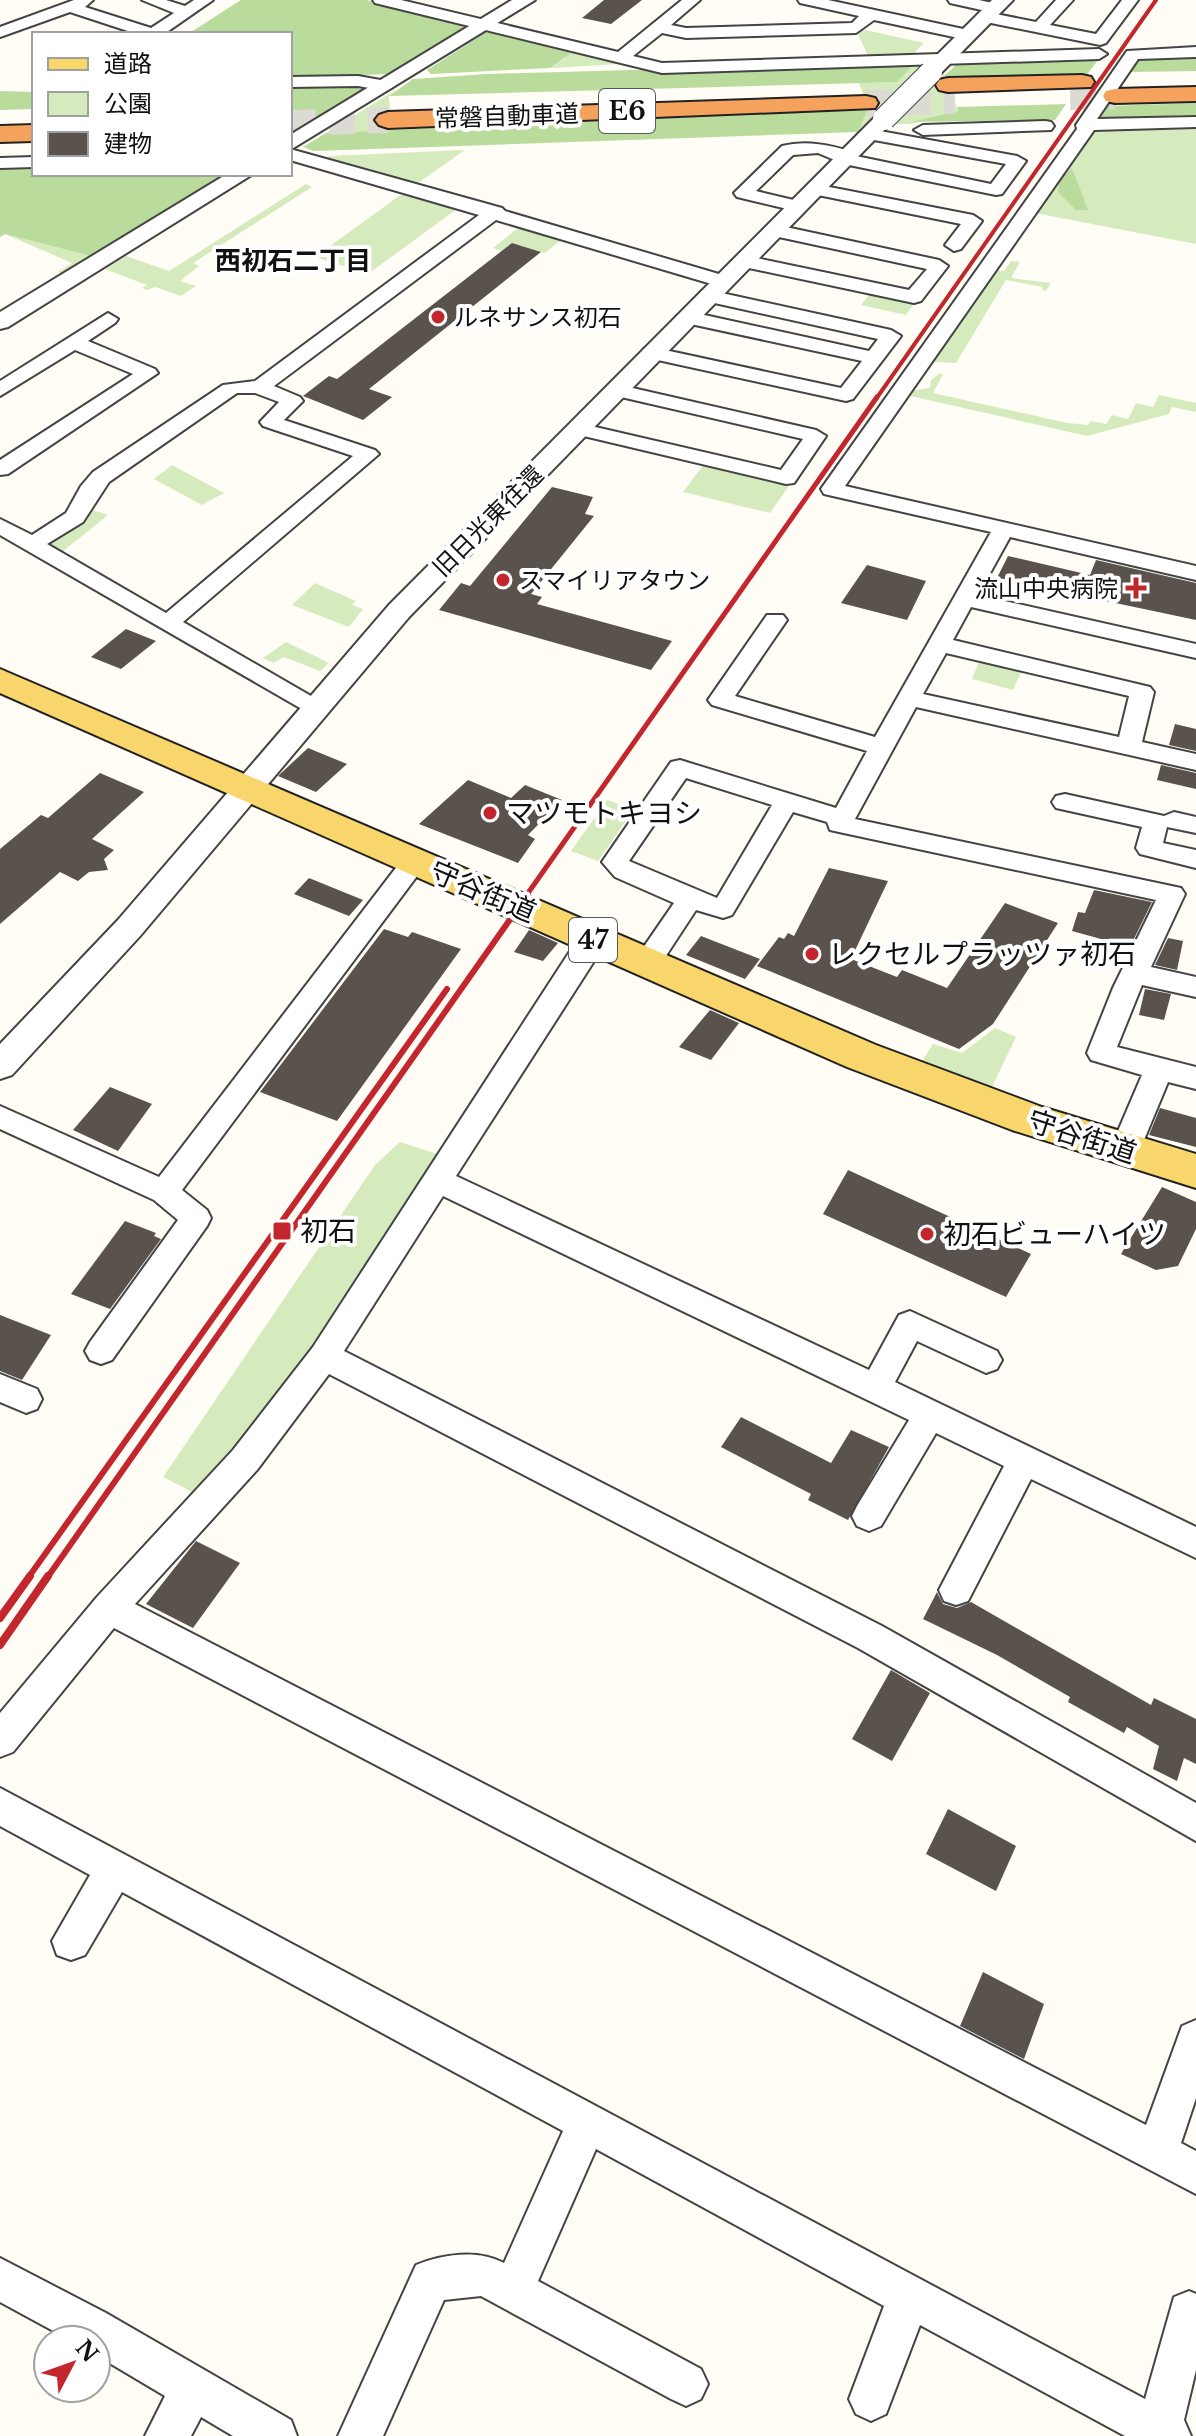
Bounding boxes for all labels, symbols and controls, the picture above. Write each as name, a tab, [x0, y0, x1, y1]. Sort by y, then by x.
legend	[32, 32, 292, 176]
text: 道路	[104, 49, 152, 78]
text: 公園	[104, 89, 152, 118]
road number: E6	[599, 89, 655, 133]
street label: 常磐自動車道	[435, 99, 579, 133]
text: 建物	[104, 129, 152, 158]
district label: 西初石二丁目	[215, 245, 371, 277]
place label: ルネサンス初石	[454, 303, 622, 332]
marker: ルネサンス初石	[429, 308, 447, 326]
street label: 旧日光東往還	[427, 460, 549, 582]
place label: スマイリアタウン	[519, 566, 710, 595]
marker: スマイリアタウン	[494, 571, 512, 589]
place label: 流山中央病院	[974, 574, 1118, 603]
marker: 流山中央病院	[1125, 577, 1147, 599]
place label: マツモトキヨシ	[506, 796, 702, 831]
marker: マツモトキヨシ	[481, 804, 499, 822]
street label: 守谷街道	[425, 854, 541, 930]
road number: 47	[569, 918, 617, 962]
place label: レクセルプラッツァ初石	[828, 937, 1136, 972]
marker: レクセルプラッツァ初石	[803, 945, 821, 963]
street label: 守谷街道	[1023, 1103, 1141, 1171]
place label: 初石	[300, 1214, 356, 1249]
place label: 初石ビューハイツ	[943, 1217, 1166, 1252]
marker: 初石	[271, 1220, 293, 1242]
marker: 初石ビューハイツ	[918, 1225, 936, 1243]
north arrow	[32, 2324, 112, 2404]
text: N	[70, 2335, 104, 2368]

